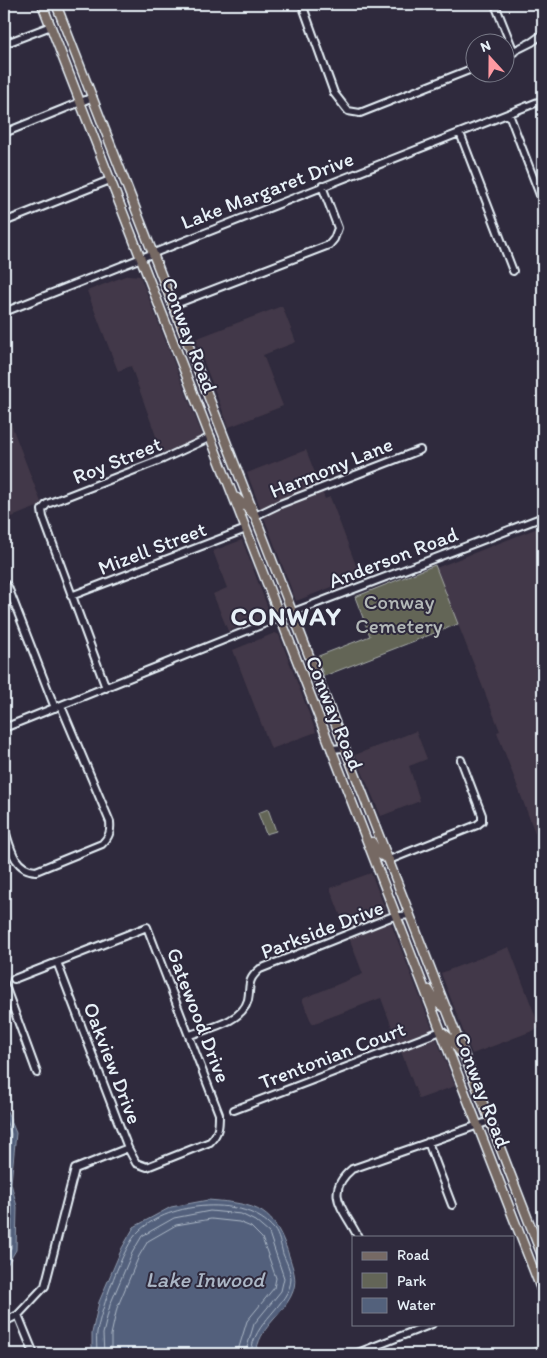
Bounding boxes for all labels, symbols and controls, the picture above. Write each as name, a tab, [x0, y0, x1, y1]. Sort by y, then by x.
north arrow	[464, 32, 514, 82]
text: N	[478, 37, 493, 56]
street label: Lake Margaret Drive	[177, 146, 357, 234]
street label: Conway Road	[157, 274, 224, 396]
street label: Roy Street	[69, 431, 165, 489]
street label: Harmony Lane	[266, 431, 396, 503]
street label: Mizell Street	[94, 516, 210, 580]
street label: Anderson Road	[325, 521, 462, 593]
park label: Conway Cemetery	[355, 589, 443, 638]
district label: CONWAY	[230, 600, 342, 632]
street label: Conway Road	[301, 652, 369, 774]
street label: Parkside Drive	[257, 894, 387, 964]
street label: Gatewood Drive	[162, 944, 236, 1086]
street label: Oakview Drive	[78, 999, 148, 1127]
street label: Trentonian Court	[255, 1016, 409, 1094]
street label: Conway Road	[450, 1029, 517, 1151]
legend	[352, 1236, 514, 1326]
text: Road	[397, 1246, 430, 1264]
water label: Lake Inwood	[146, 1266, 266, 1293]
text: Park	[397, 1272, 427, 1290]
text: Water	[397, 1296, 436, 1314]

